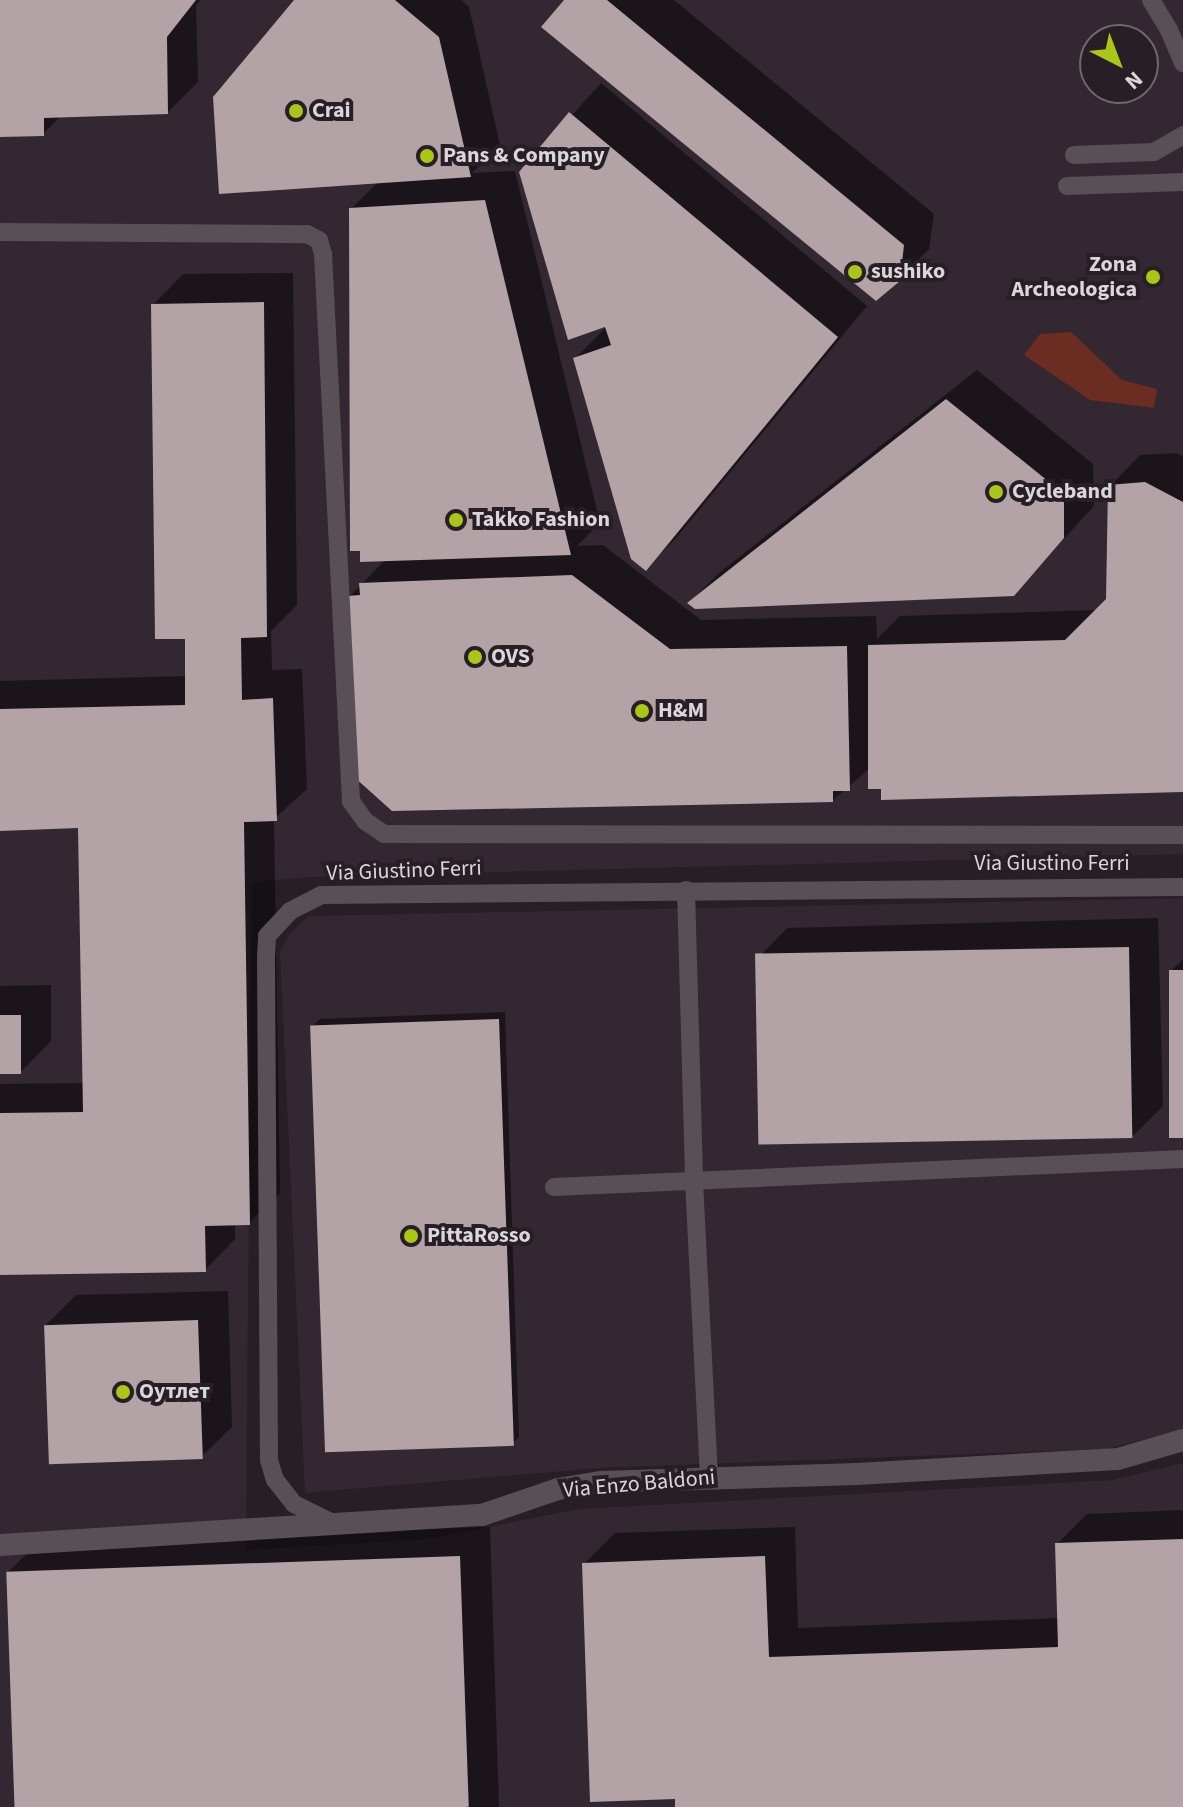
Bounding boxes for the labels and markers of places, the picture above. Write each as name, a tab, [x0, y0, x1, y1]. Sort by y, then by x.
place label: Crai	[312, 98, 351, 124]
marker: Crai	[287, 102, 305, 120]
place label: Pans & Company	[443, 143, 605, 169]
marker: Pans & Company	[418, 147, 436, 165]
place label: Zona Archeologica	[1011, 251, 1137, 302]
place label: sushiko	[871, 259, 945, 285]
marker: sushiko	[846, 263, 864, 281]
marker: Zona Archeologica	[1144, 268, 1162, 286]
place label: Cycleband	[1012, 479, 1113, 505]
marker: Cycleband	[987, 483, 1005, 501]
place label: Takko Fashion	[472, 507, 610, 533]
marker: Takko Fashion	[447, 511, 465, 529]
place label: OVS	[491, 644, 530, 670]
marker: OVS	[466, 648, 484, 666]
place label: H&M	[658, 698, 704, 724]
marker: H&M	[633, 702, 651, 720]
place label: PittaRosso	[427, 1223, 531, 1249]
marker: PittaRosso	[402, 1227, 420, 1245]
place label: Оутлет	[139, 1379, 210, 1405]
marker: Оутлет	[114, 1383, 132, 1401]

